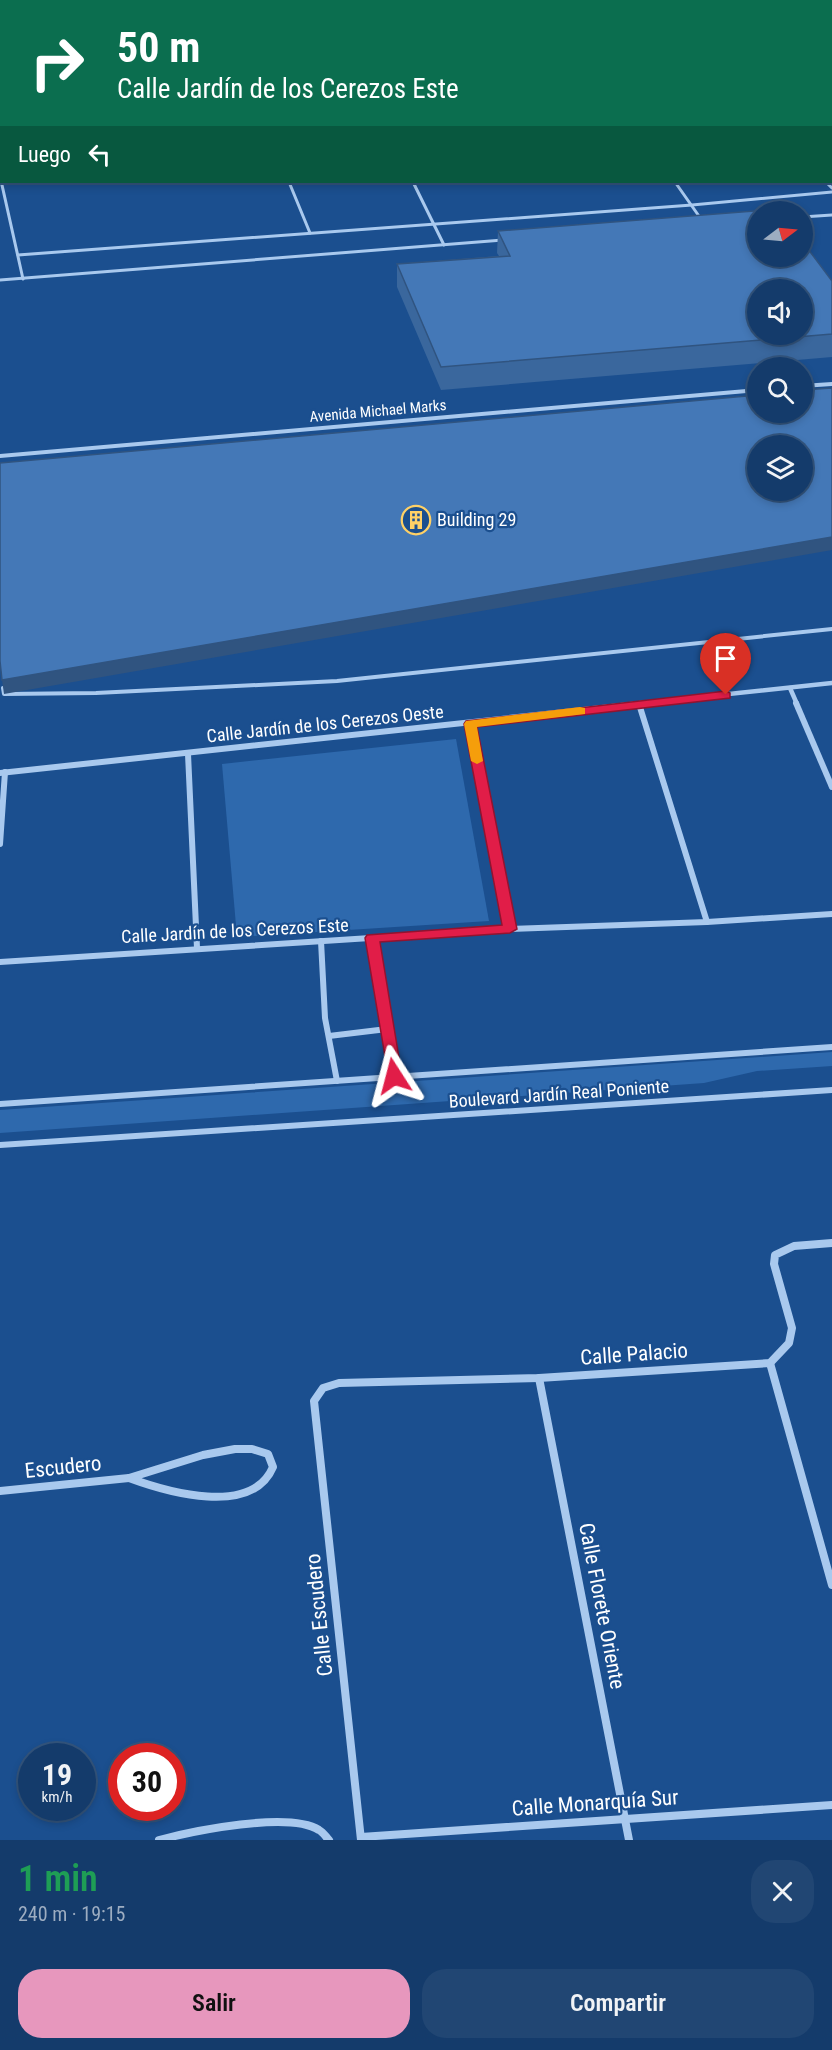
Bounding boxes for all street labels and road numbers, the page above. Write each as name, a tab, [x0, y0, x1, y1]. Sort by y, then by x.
street label: Avenida Michael Marks	[309, 396, 447, 426]
street label: Calle Jardín de los Cerezos Oeste	[205, 701, 444, 746]
street label: Calle Jardín de los Cerezos Este	[121, 914, 349, 947]
street label: Boulevard Jardín Real Poniente	[448, 1075, 670, 1112]
street label: Calle Palacio	[579, 1338, 689, 1370]
street label: Escudero	[24, 1451, 102, 1483]
street label: Calle Florete Oriente	[574, 1521, 630, 1691]
street label: Calle Escudero	[301, 1553, 337, 1677]
street label: Calle Monarquía Sur	[511, 1785, 679, 1821]

